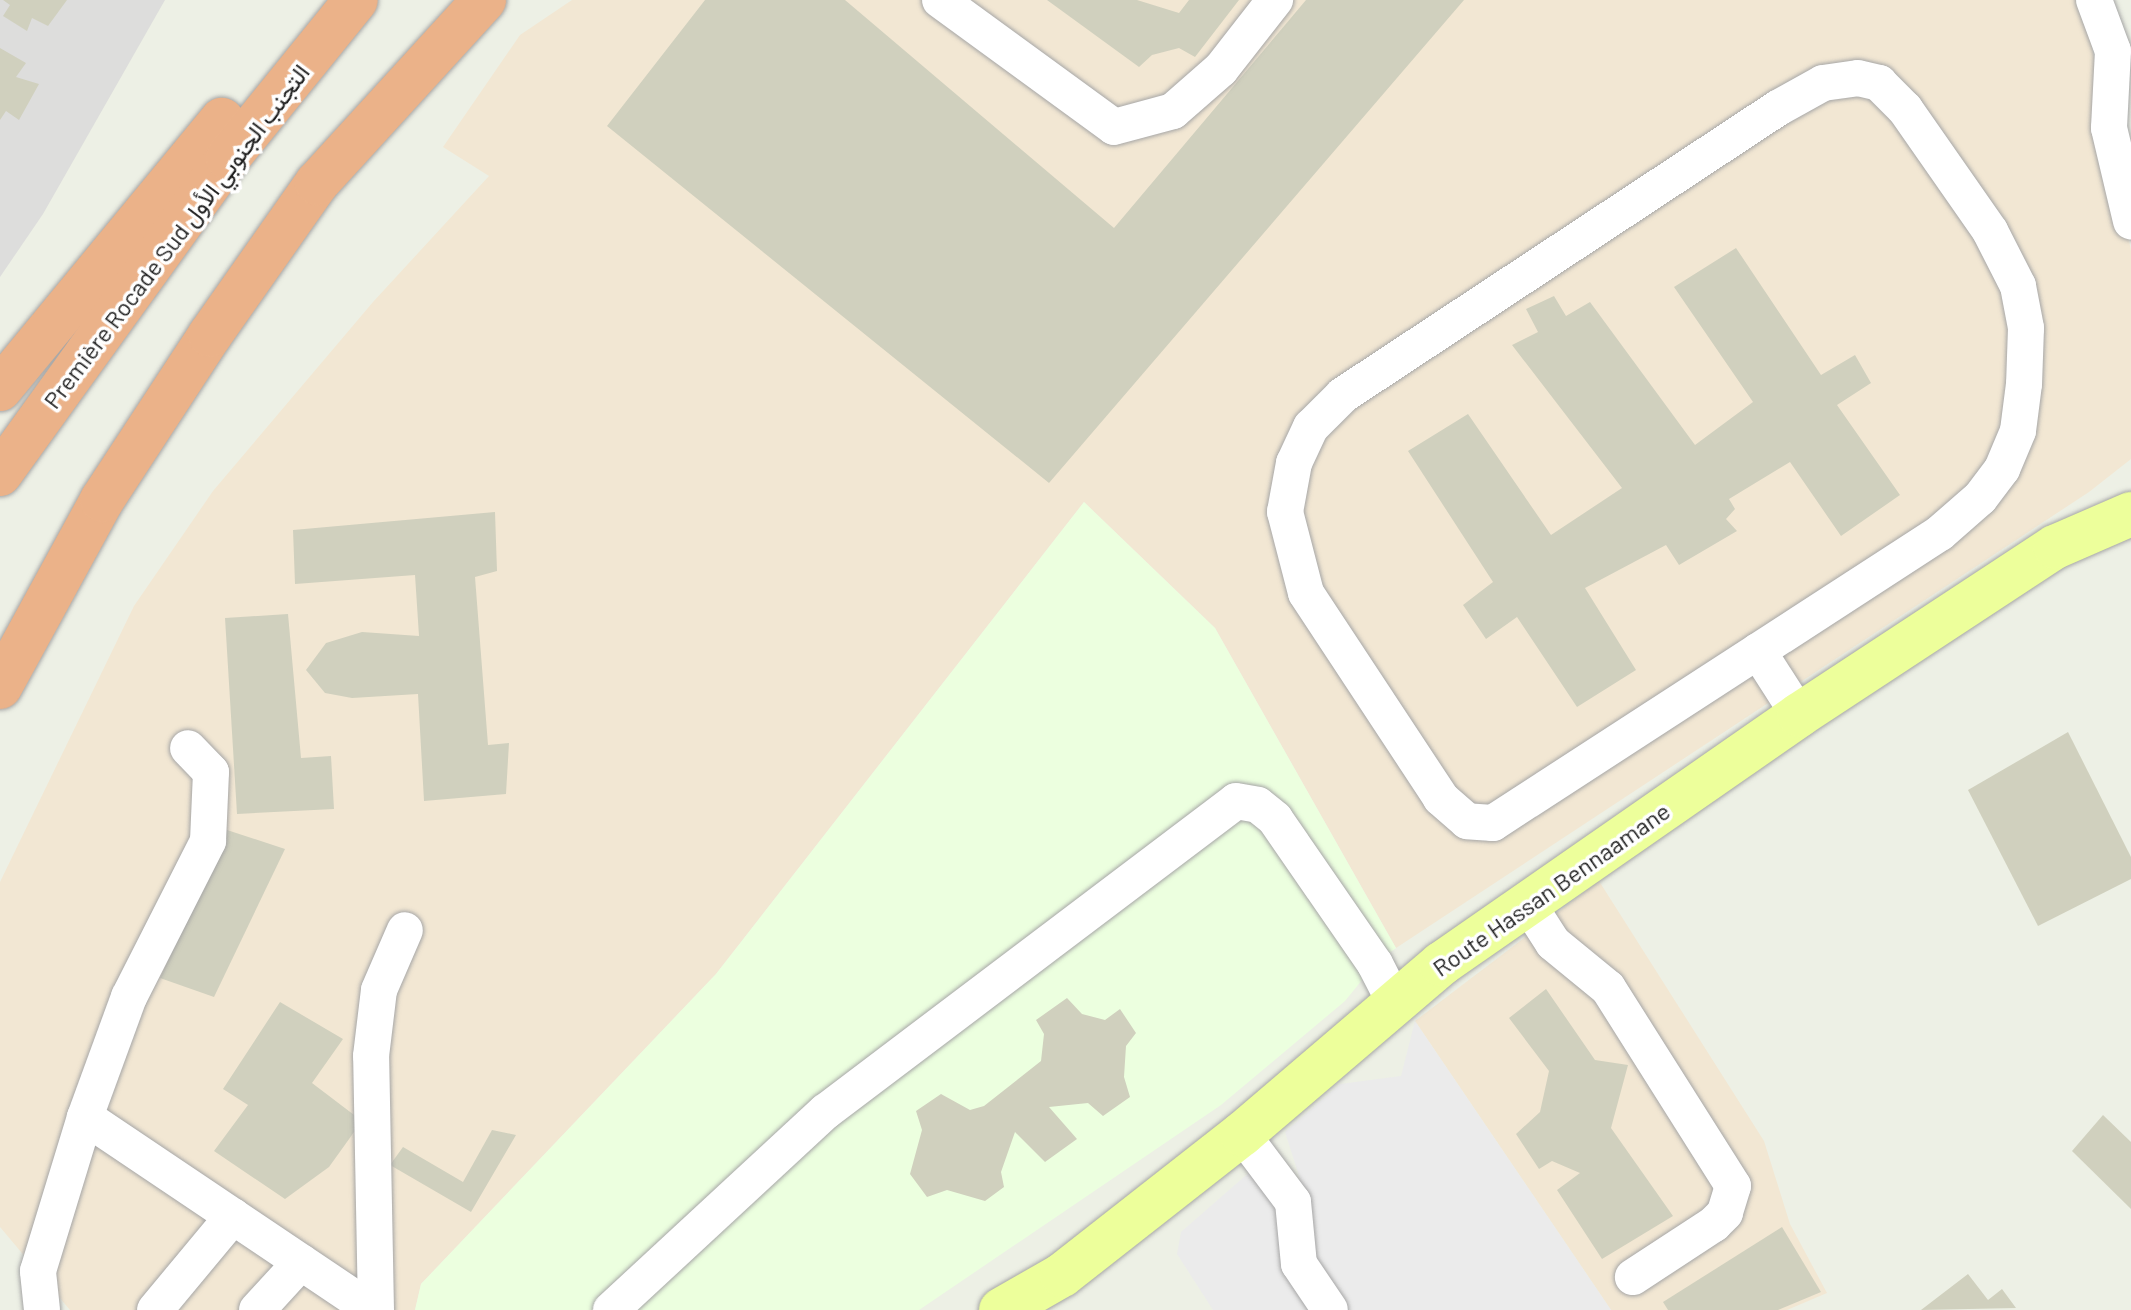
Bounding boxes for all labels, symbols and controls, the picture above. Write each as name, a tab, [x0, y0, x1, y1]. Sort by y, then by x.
street label: Première Rocade Sud التجنب الجنوبي الأول	[37, 58, 315, 414]
street label: Route Hassan Bennaamane	[1427, 796, 1675, 982]

